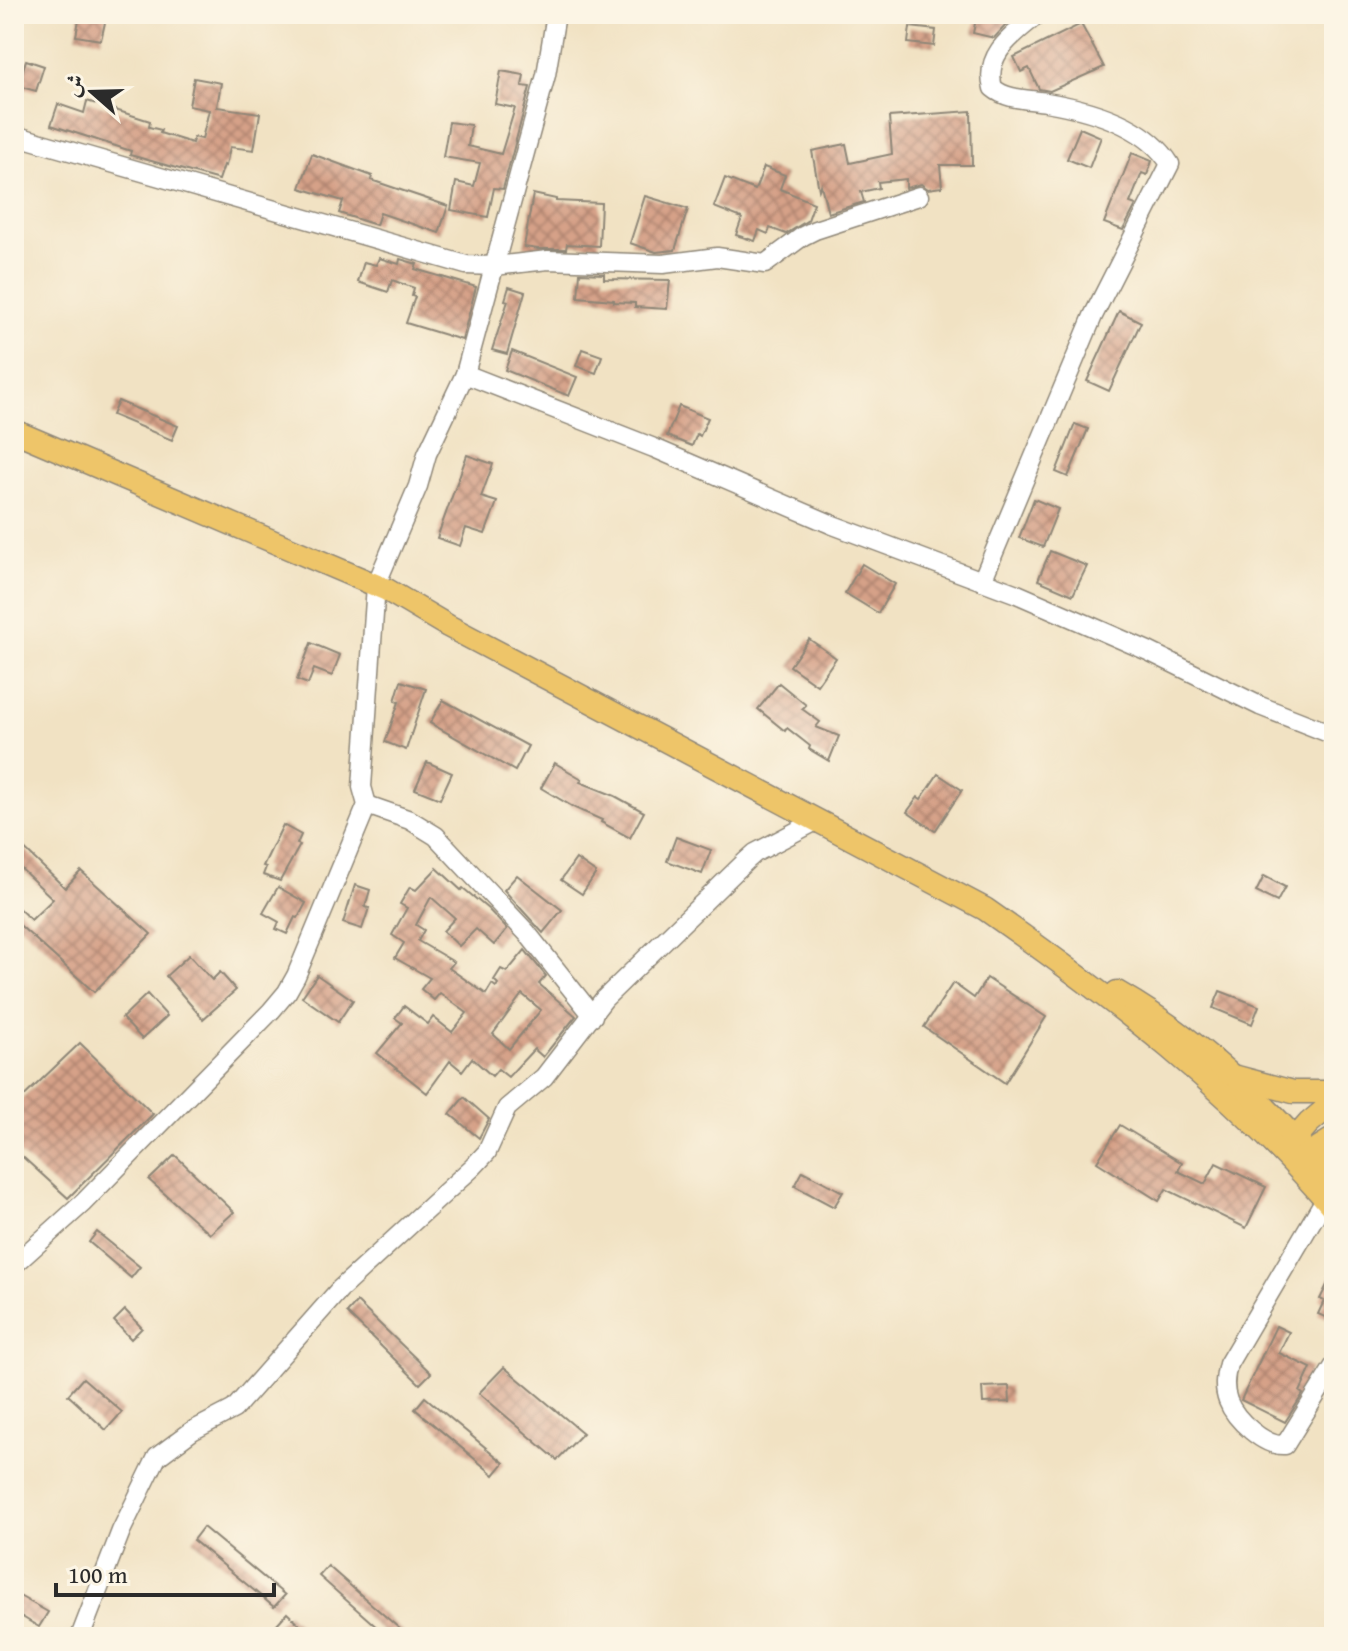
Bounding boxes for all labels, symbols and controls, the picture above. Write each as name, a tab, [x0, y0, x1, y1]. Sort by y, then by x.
north arrow	[52, 52, 132, 132]
text: ش	[54, 69, 92, 101]
scale bar	[56, 1547, 274, 1597]
text: 100 m	[68, 1557, 128, 1592]

